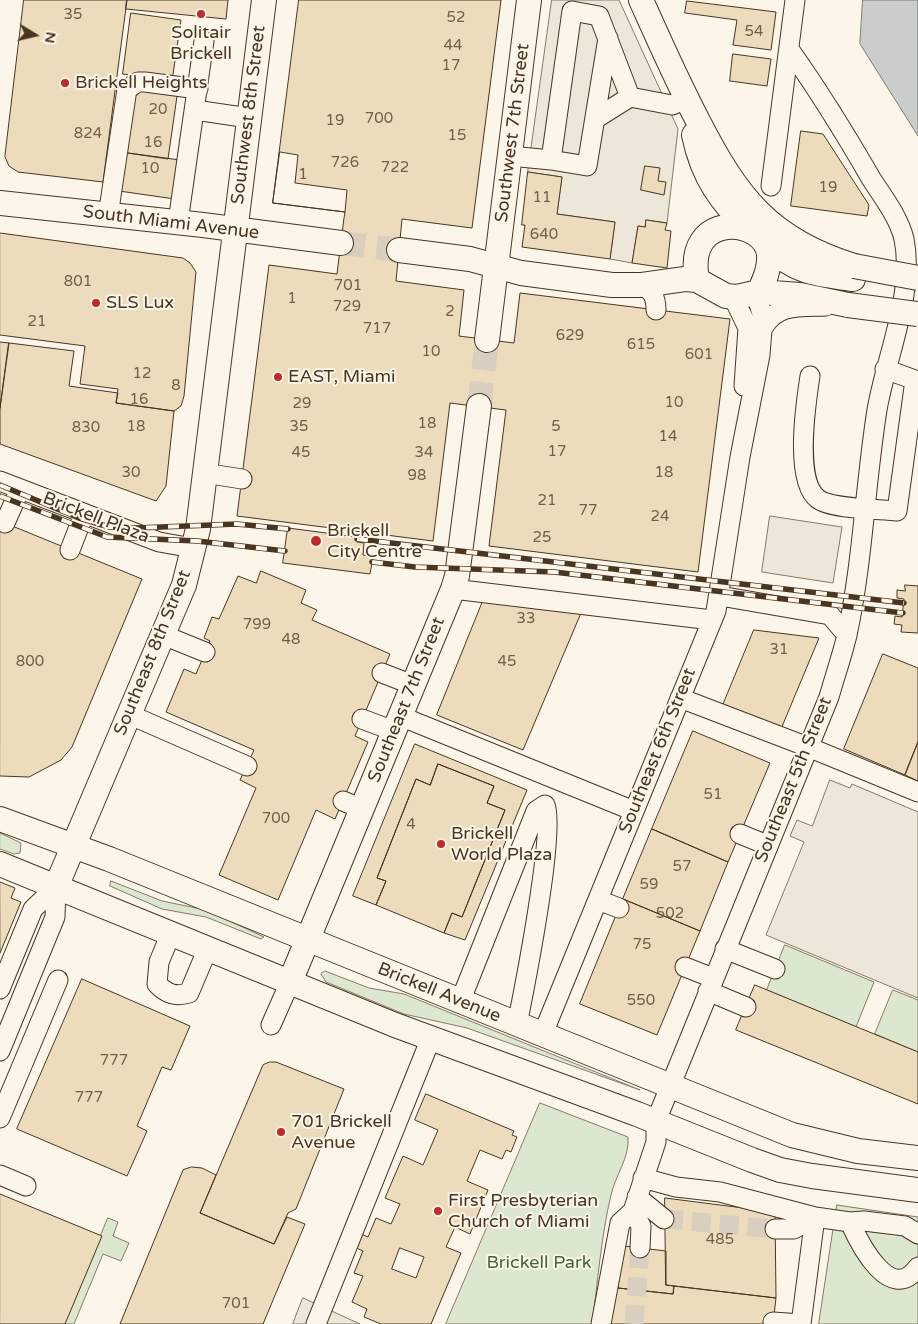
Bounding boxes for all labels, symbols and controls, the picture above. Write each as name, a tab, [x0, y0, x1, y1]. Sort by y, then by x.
house number: 35	[64, 6, 82, 24]
marker: Solitair Brickell	[195, 8, 207, 20]
house number: 52	[447, 9, 465, 27]
north arrow	[10, 10, 60, 60]
place label: Solitair Brickell	[170, 22, 232, 64]
house number: 54	[745, 23, 763, 41]
street label: Southwest 8th Street	[227, 24, 271, 206]
text: N	[41, 31, 60, 44]
house number: 44	[444, 37, 462, 55]
street label: Southwest 7th Street	[491, 42, 535, 224]
house number: 17	[442, 57, 460, 75]
place label: Brickell Heights	[75, 72, 207, 94]
marker: Brickell Heights	[59, 77, 71, 89]
house number: 20	[149, 101, 167, 119]
house number: 700	[365, 110, 393, 128]
house number: 19	[326, 112, 344, 130]
house number: 824	[74, 125, 102, 143]
house number: 15	[448, 127, 466, 145]
house number: 16	[144, 134, 162, 152]
house number: 726	[331, 154, 359, 172]
house number: 722	[381, 159, 409, 177]
house number: 10	[141, 160, 159, 178]
house number: 1	[298, 166, 308, 184]
house number: 19	[819, 179, 837, 197]
house number: 11	[533, 189, 551, 207]
street label: South Miami Avenue	[82, 201, 260, 245]
house number: 640	[530, 226, 558, 244]
house number: 801	[64, 273, 92, 291]
house number: 701	[334, 277, 362, 295]
house number: 1	[287, 290, 297, 308]
place label: SLS Lux	[106, 292, 174, 314]
marker: SLS Lux	[90, 297, 102, 309]
house number: 729	[333, 298, 361, 316]
house number: 2	[445, 303, 455, 321]
house number: 21	[28, 313, 46, 331]
house number: 717	[363, 320, 391, 338]
house number: 629	[556, 327, 584, 345]
house number: 615	[627, 336, 655, 354]
house number: 10	[422, 343, 440, 361]
house number: 601	[685, 346, 713, 364]
house number: 12	[133, 365, 151, 383]
place label: EAST, Miami	[288, 366, 396, 388]
marker: EAST, Miami	[272, 371, 284, 383]
house number: 8	[171, 377, 181, 395]
house number: 16	[130, 391, 148, 409]
house number: 10	[665, 394, 683, 412]
house number: 29	[293, 395, 311, 413]
house number: 18	[418, 415, 436, 433]
house number: 18	[127, 418, 145, 436]
house number: 35	[290, 418, 308, 436]
house number: 5	[551, 418, 561, 436]
house number: 830	[72, 419, 100, 437]
house number: 14	[659, 428, 677, 446]
house number: 17	[548, 443, 566, 461]
house number: 45	[292, 444, 310, 462]
house number: 34	[415, 444, 433, 462]
house number: 30	[122, 464, 140, 482]
house number: 18	[655, 464, 673, 482]
house number: 98	[408, 467, 426, 485]
street label: Brickell Plaza	[40, 488, 152, 548]
house number: 21	[538, 492, 556, 510]
house number: 77	[579, 502, 597, 520]
house number: 24	[651, 508, 669, 526]
place label: Brickell City Centre	[327, 520, 422, 562]
house number: 25	[533, 529, 551, 547]
marker: Brickell City Centre	[309, 534, 323, 548]
street label: Southeast 8th Street	[110, 567, 196, 739]
house number: 33	[517, 610, 535, 628]
street label: Southeast 7th Street	[364, 614, 450, 786]
house number: 799	[243, 616, 271, 634]
house number: 48	[282, 631, 300, 649]
house number: 31	[770, 641, 788, 659]
house number: 800	[16, 653, 44, 671]
house number: 45	[498, 653, 516, 671]
street label: Southeast 6th Street	[615, 665, 701, 837]
street label: Southeast 5th Street	[751, 694, 837, 866]
house number: 51	[704, 786, 722, 804]
house number: 700	[262, 810, 290, 828]
house number: 4	[406, 816, 416, 834]
place label: Brickell World Plaza	[451, 823, 552, 866]
marker: Brickell World Plaza	[435, 838, 447, 850]
house number: 57	[673, 858, 691, 876]
house number: 59	[640, 876, 658, 894]
house number: 502	[656, 905, 684, 923]
house number: 75	[633, 936, 651, 954]
street label: Brickell Avenue	[374, 958, 504, 1028]
house number: 550	[627, 992, 655, 1010]
house number: 777	[100, 1052, 128, 1070]
house number: 777	[75, 1089, 103, 1107]
place label: 701 Brickell Avenue	[291, 1111, 392, 1154]
marker: 701 Brickell Avenue	[275, 1126, 287, 1138]
place label: First Presbyterian Church of Miami	[448, 1190, 598, 1232]
marker: First Presbyterian Church of Miami	[432, 1205, 444, 1217]
house number: 485	[706, 1231, 734, 1249]
park label: Brickell Park	[486, 1252, 592, 1274]
house number: 701	[222, 1295, 250, 1313]

